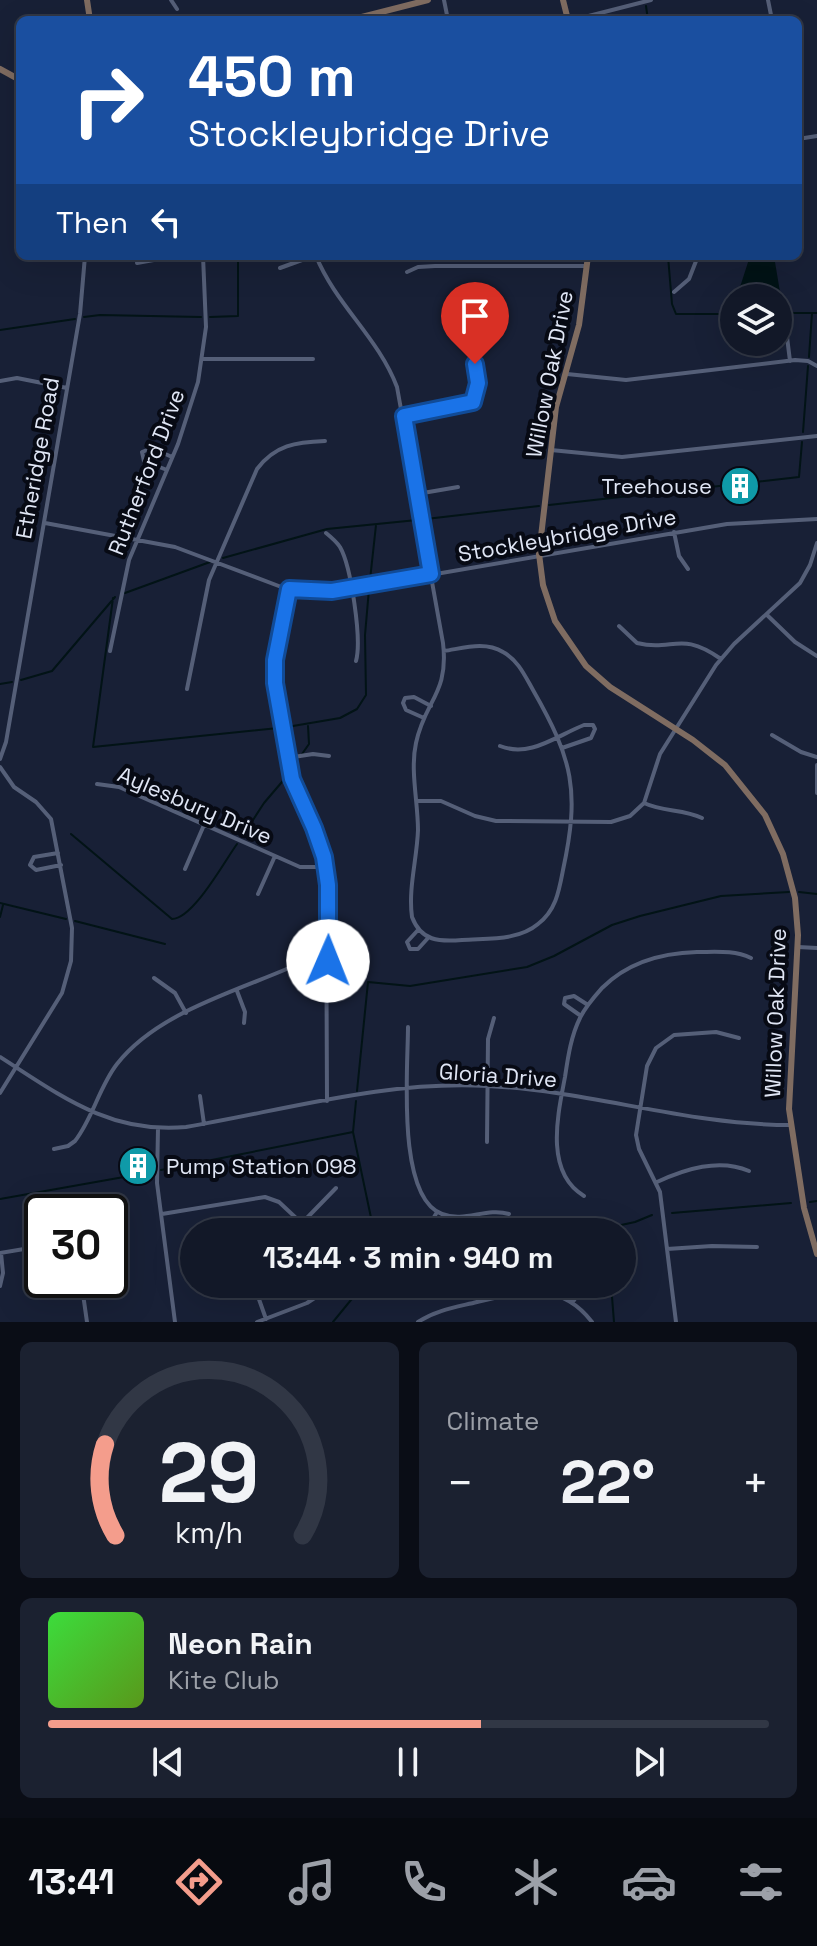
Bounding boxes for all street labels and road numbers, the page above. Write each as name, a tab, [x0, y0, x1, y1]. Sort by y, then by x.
street label: Willow Oak Drive	[519, 288, 579, 460]
street label: Etheridge Road	[9, 375, 65, 541]
street label: Rutherford Drive	[101, 385, 191, 559]
street label: Stockleybridge Drive	[456, 502, 678, 568]
street label: Aylesbury Drive	[114, 760, 276, 850]
street label: Willow Oak Drive	[758, 928, 792, 1098]
street label: Gloria Drive	[438, 1057, 558, 1093]

